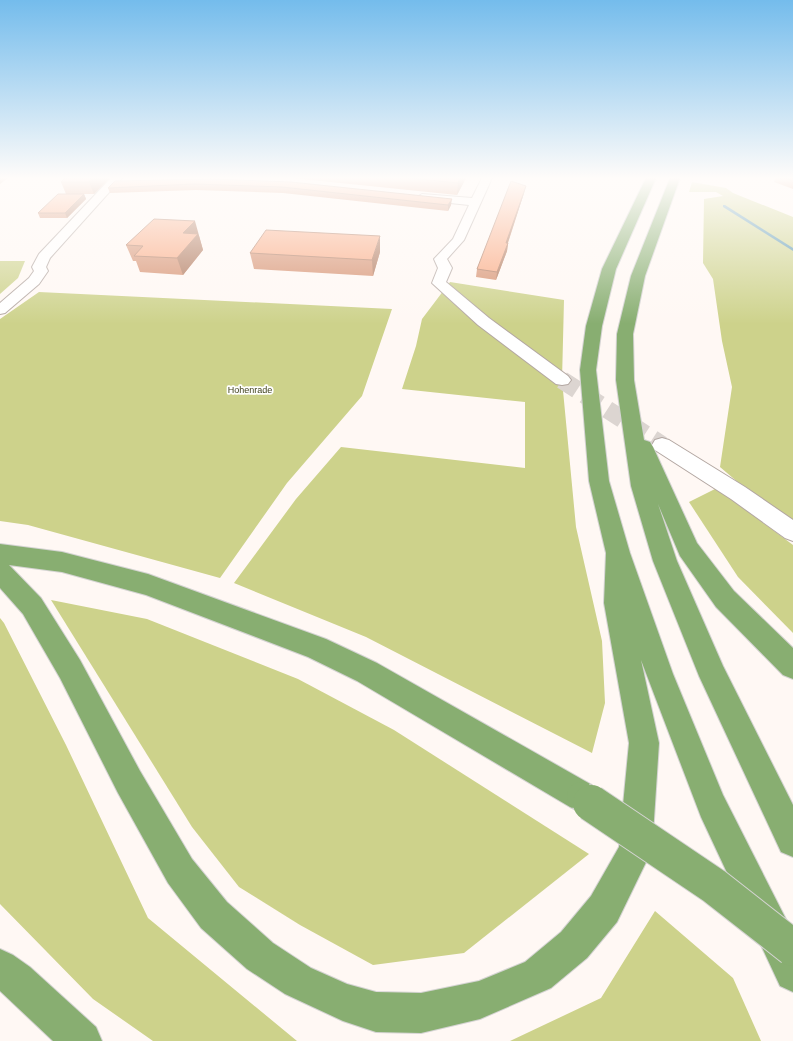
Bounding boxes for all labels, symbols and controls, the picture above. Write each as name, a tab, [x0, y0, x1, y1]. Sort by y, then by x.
park label: Hohenrade	[228, 385, 272, 395]

